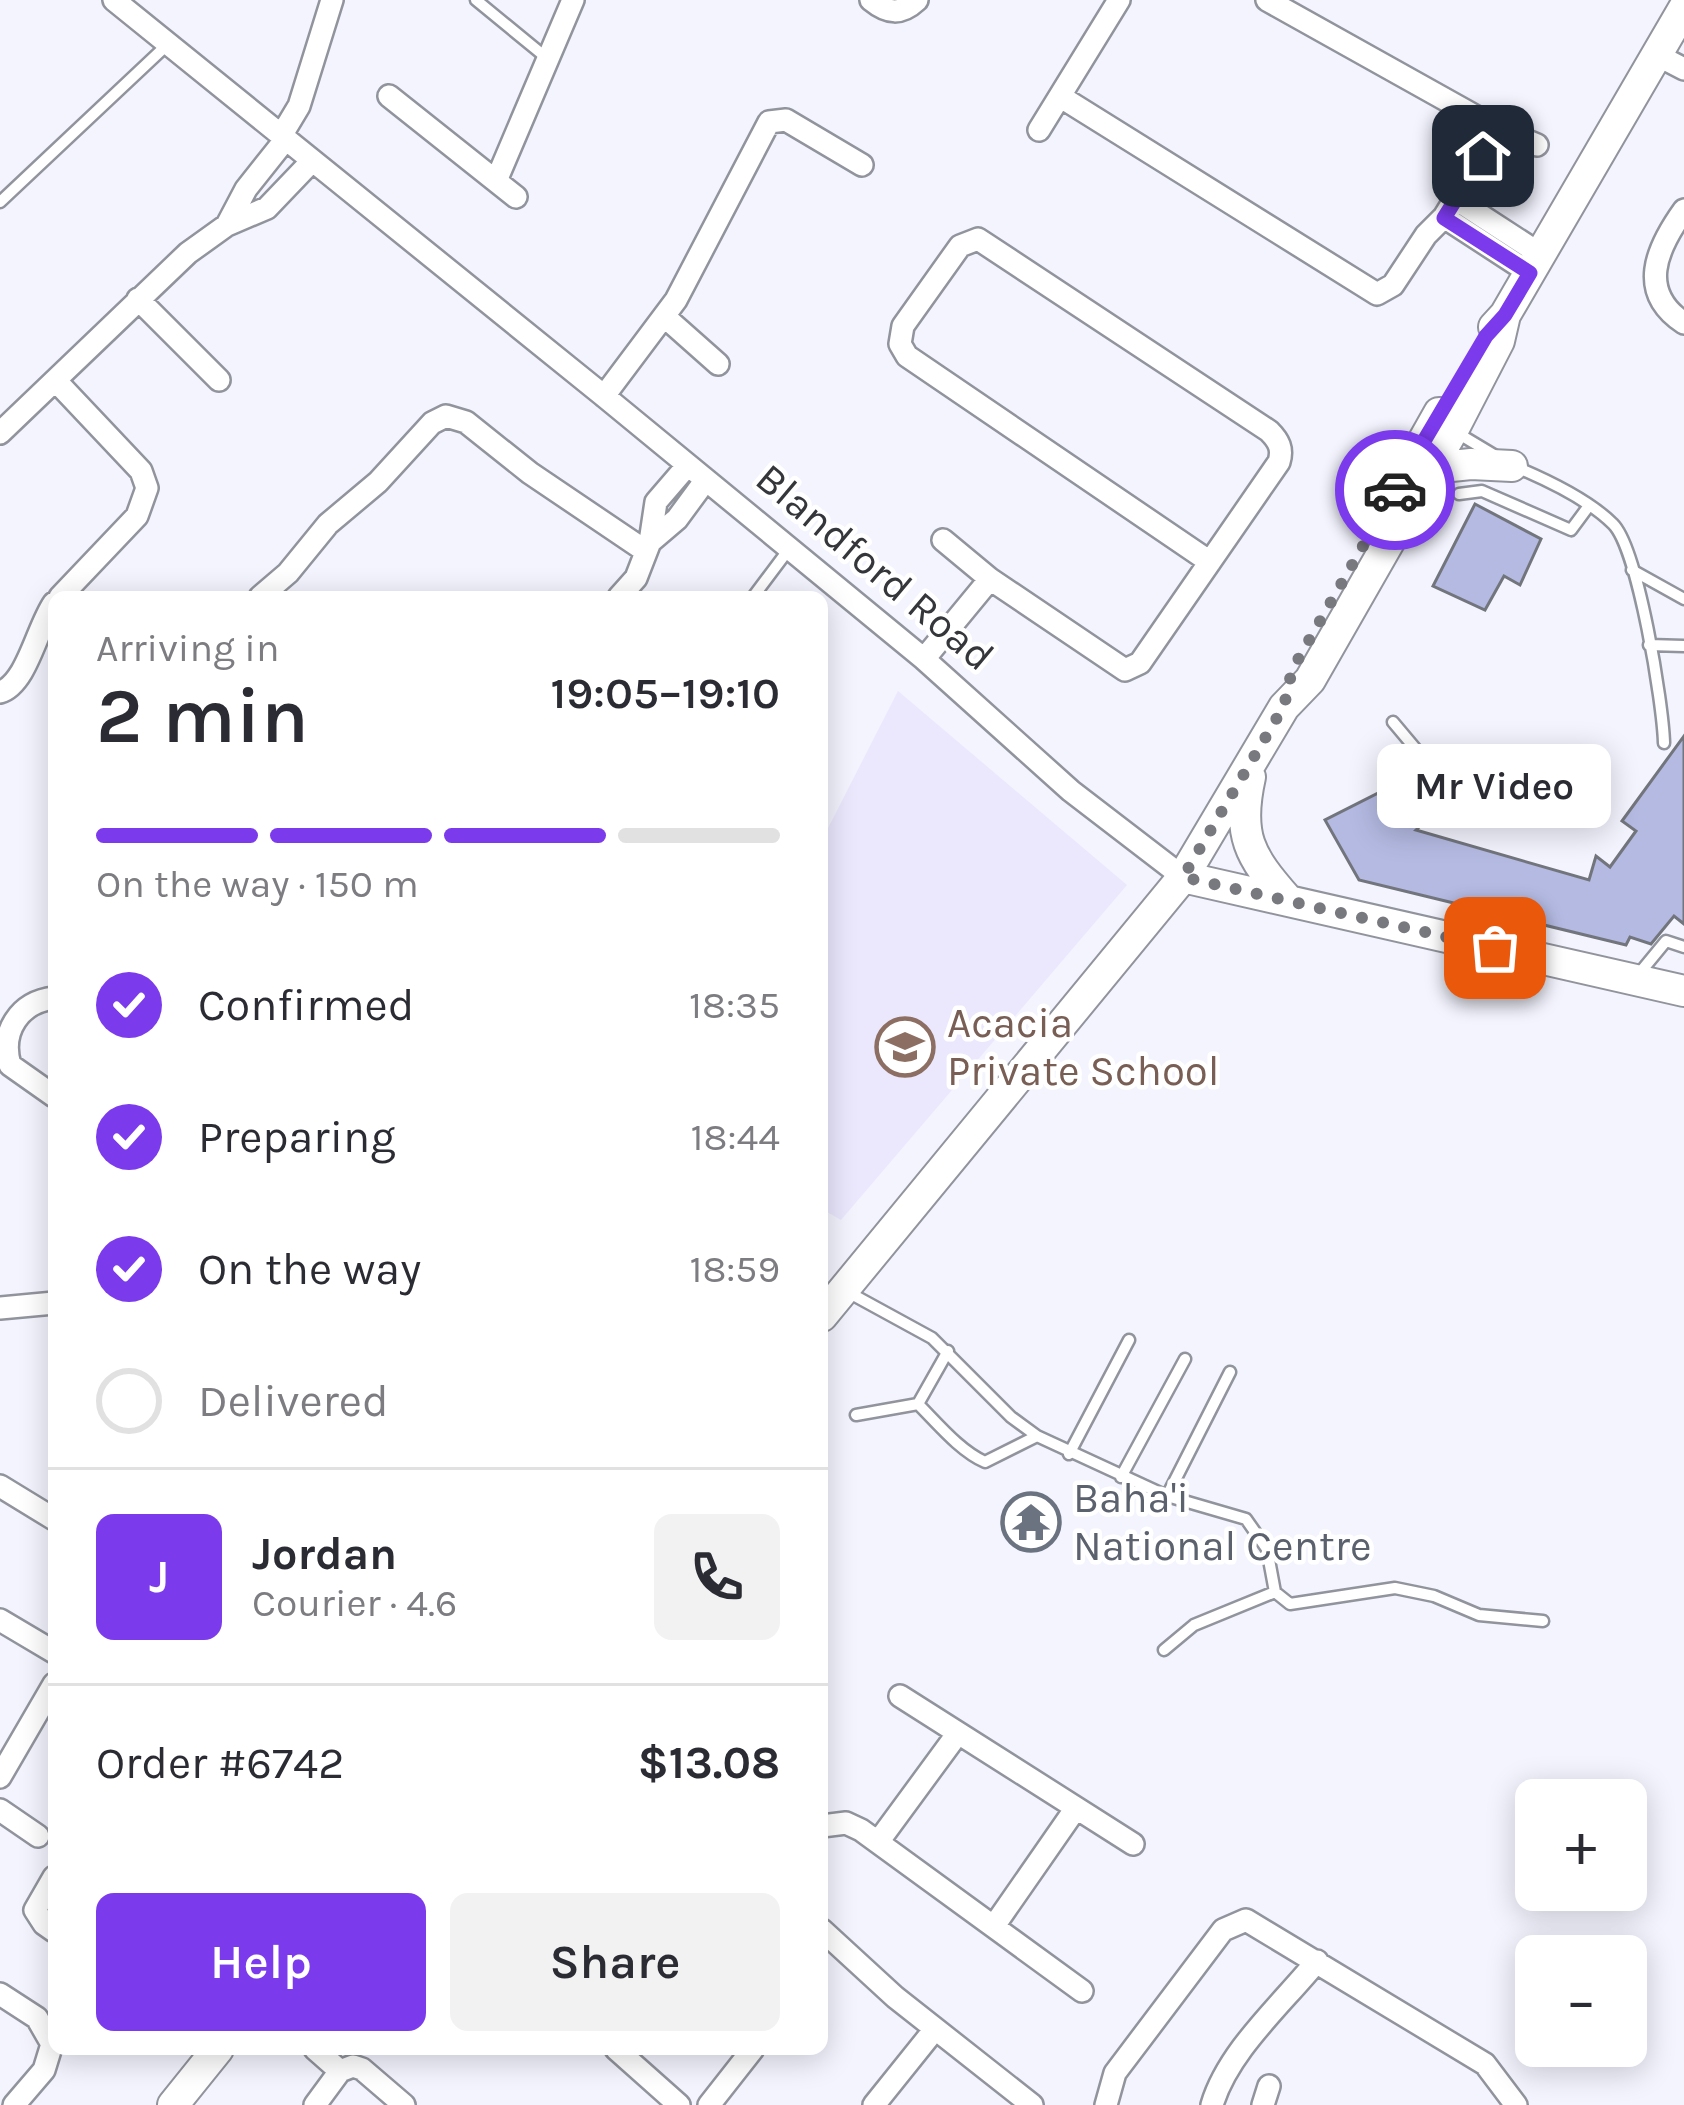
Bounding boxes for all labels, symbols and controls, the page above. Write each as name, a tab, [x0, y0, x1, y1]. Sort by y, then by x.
pin	[1432, 105, 1534, 207]
icon: home	[1450, 123, 1516, 189]
courier	[1335, 430, 1455, 550]
street label: Blandford Road	[746, 453, 1004, 681]
icon: car	[1362, 457, 1428, 523]
text: Arriving in	[96, 625, 279, 671]
text: 19:05–19:10	[550, 667, 780, 719]
text: 2 min	[96, 670, 309, 762]
callout: Mr Video	[1378, 744, 1612, 828]
text: Mr Video	[1414, 763, 1574, 809]
text: On the way · 150 m	[96, 861, 419, 907]
pin	[1444, 897, 1546, 999]
icon: bag	[1462, 915, 1528, 981]
icon: check	[96, 972, 162, 1038]
text: Confirmed	[198, 979, 414, 1031]
text: 18:35	[689, 982, 780, 1028]
place label: Acacia Private School	[947, 998, 1220, 1096]
school or university icon: Acacia Private School	[874, 1016, 936, 1078]
icon: check	[96, 1104, 162, 1170]
text: Preparing	[198, 1111, 396, 1163]
text: 18:44	[691, 1114, 780, 1160]
icon: check	[96, 1236, 162, 1302]
text: On the way	[198, 1243, 421, 1295]
text: 18:59	[690, 1246, 780, 1292]
text: Delivered	[198, 1375, 389, 1427]
place label: Baha'i National Centre	[1073, 1473, 1372, 1571]
temple icon: Baha'i National Centre	[1000, 1491, 1062, 1553]
button: phone	[654, 1514, 780, 1640]
text: Jordan	[252, 1528, 397, 1580]
text: J	[149, 1551, 169, 1603]
text: Courier · 4.6	[252, 1580, 457, 1626]
text: Order #6742	[96, 1737, 344, 1789]
text: $13.08	[638, 1737, 780, 1789]
map controls	[1515, 1779, 1647, 2067]
button: +	[1515, 1779, 1647, 1911]
button: Help	[96, 1893, 426, 2031]
button: Share	[450, 1893, 780, 2031]
button: −	[1515, 1935, 1647, 2067]

